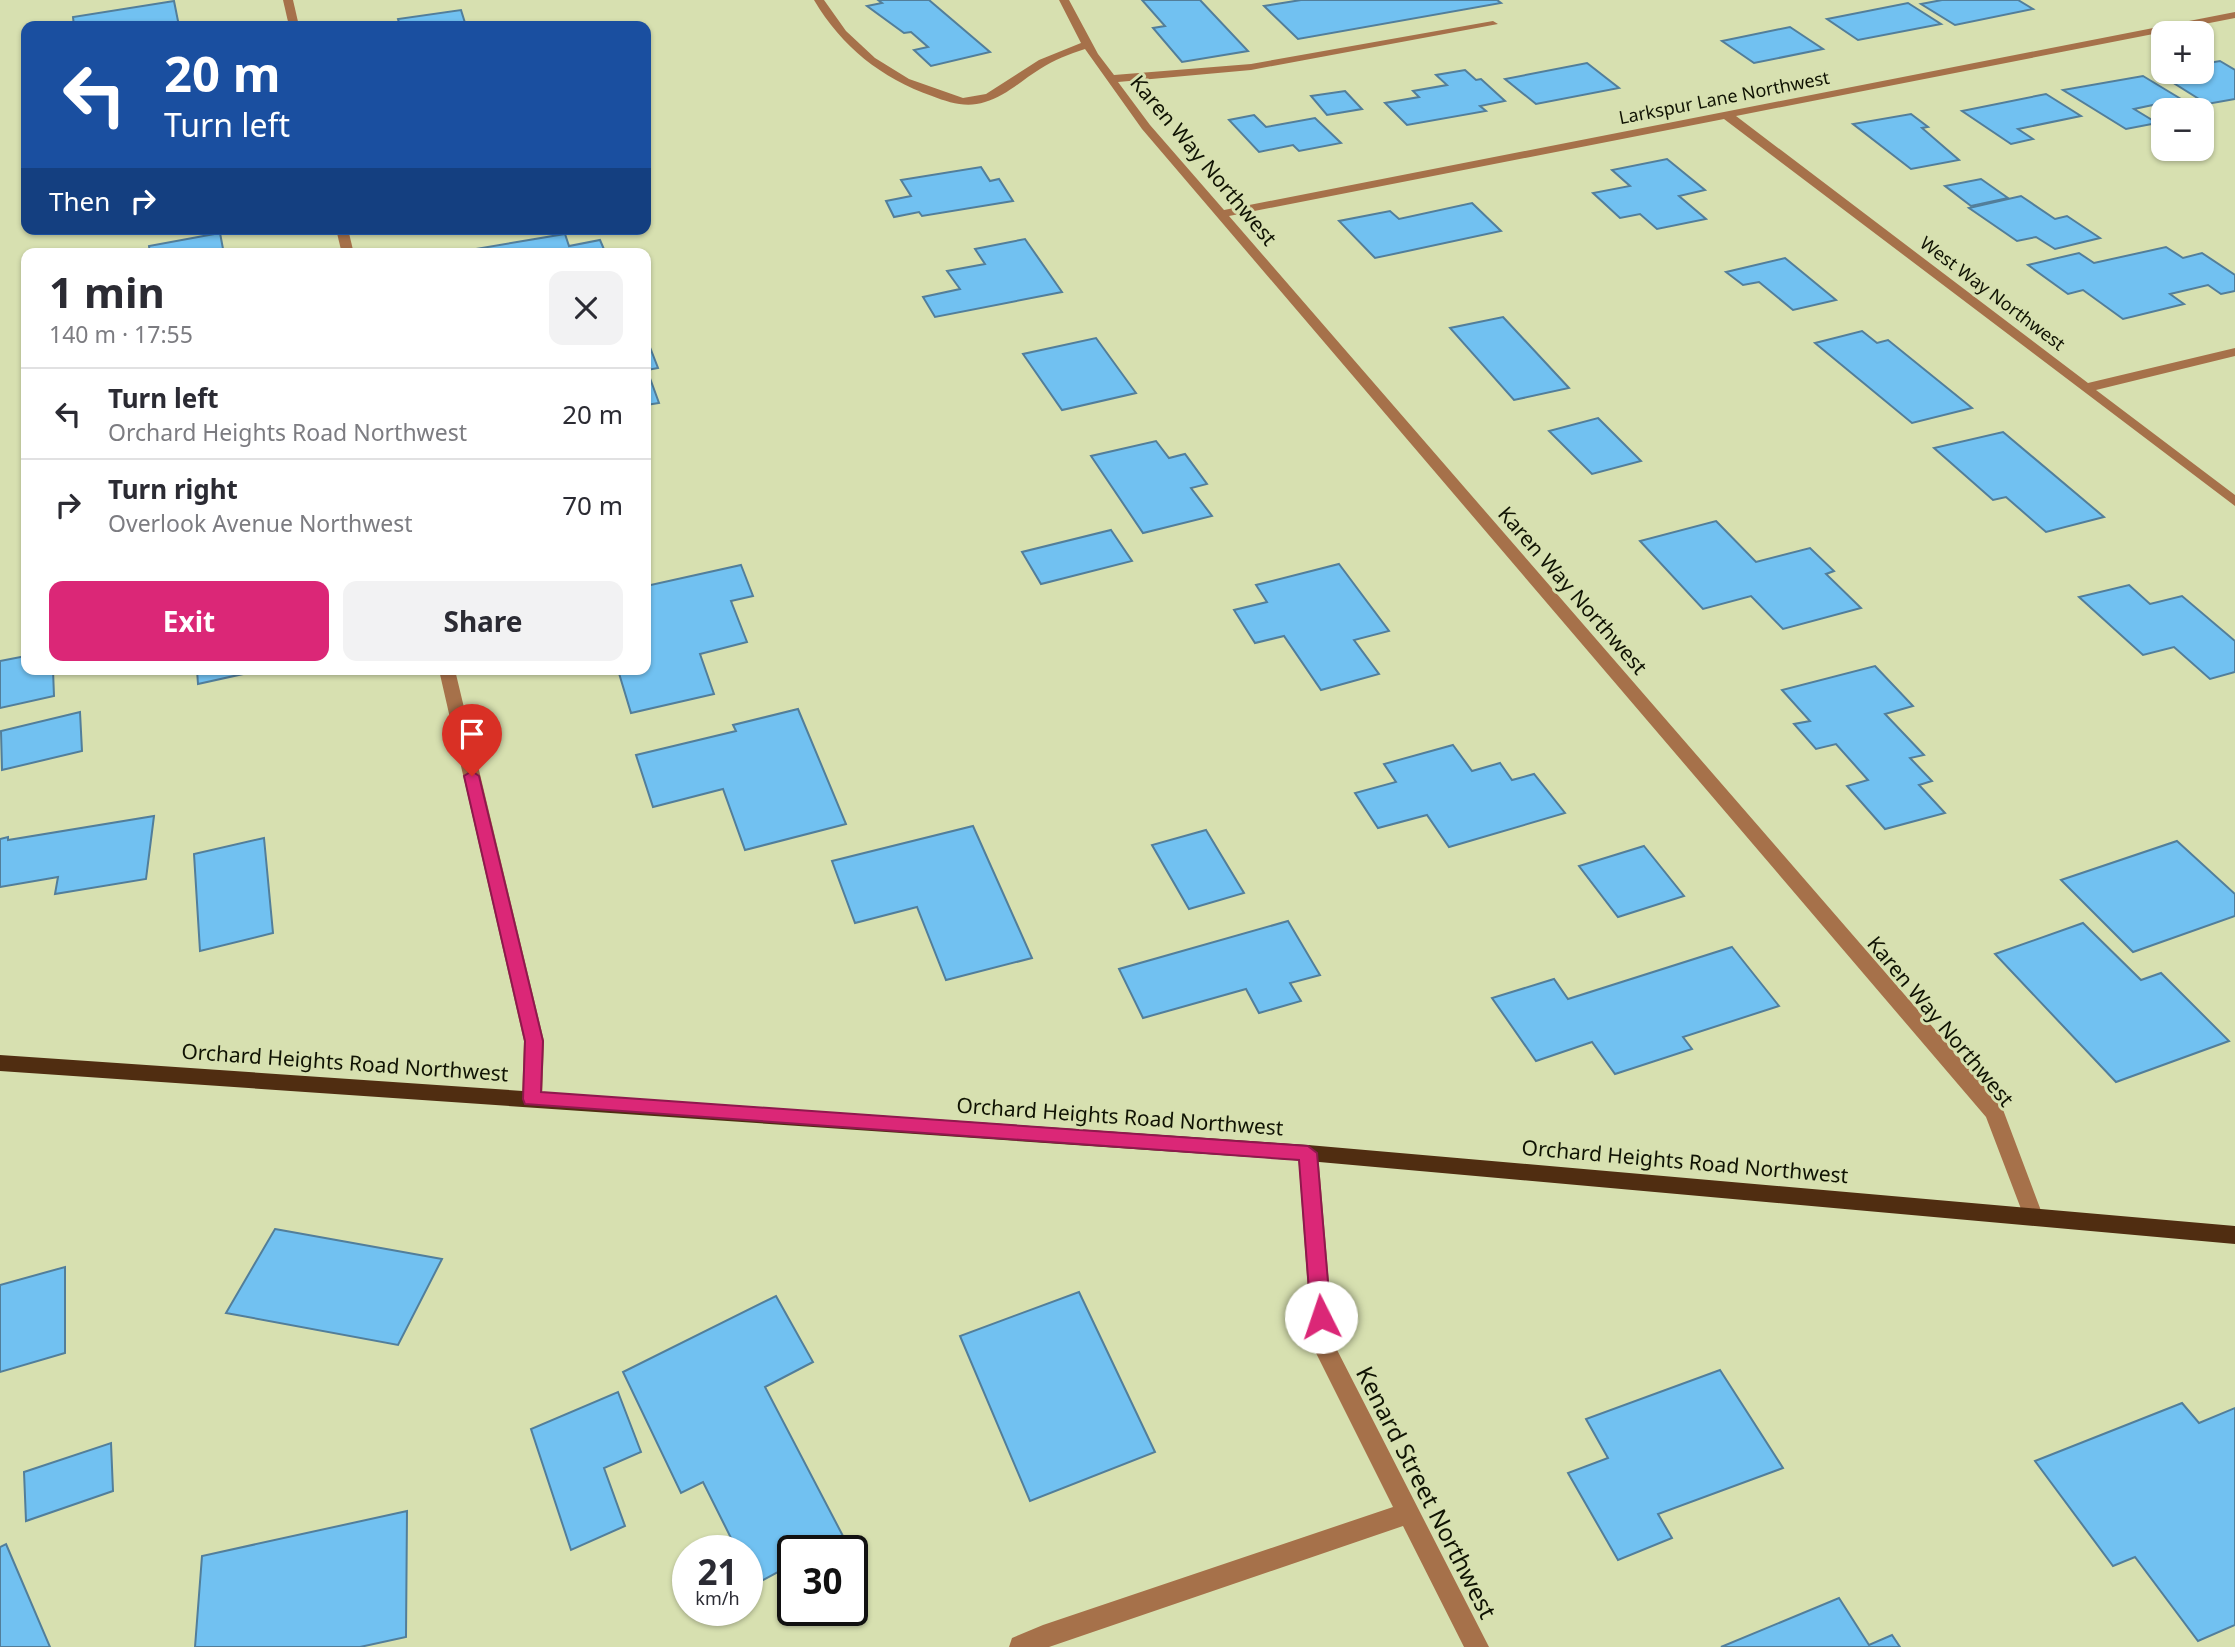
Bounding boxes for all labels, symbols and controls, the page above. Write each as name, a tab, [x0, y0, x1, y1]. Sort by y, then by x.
map controls	[2151, 21, 2214, 161]
button: +	[2151, 21, 2214, 84]
text: 20 m	[164, 40, 281, 106]
icon: left	[49, 49, 140, 140]
street label: Larkspur Lane Northwest	[1617, 65, 1832, 129]
street label: Karen Way Northwest	[1124, 69, 1284, 251]
button: −	[2151, 98, 2214, 161]
text: Turn left	[164, 103, 290, 146]
icon: right	[124, 182, 162, 220]
text: Then	[49, 183, 110, 219]
street label: West Way Northwest	[1916, 231, 2071, 356]
text: 1 min	[49, 263, 165, 320]
button: close	[549, 271, 623, 345]
text: 140 m · 17:55	[49, 318, 193, 350]
text: Turn left	[108, 380, 219, 416]
icon: left	[49, 395, 87, 433]
text: 20 m	[562, 396, 623, 432]
text: Orchard Heights Road Northwest	[108, 416, 467, 448]
text: Turn right	[108, 471, 238, 507]
icon: right	[49, 486, 87, 524]
text: 70 m	[562, 487, 623, 523]
street label: Karen Way Northwest	[1492, 500, 1654, 680]
text: Overlook Avenue Northwest	[108, 507, 413, 539]
button: Exit	[49, 581, 329, 661]
button: Share	[343, 581, 623, 661]
pin	[442, 704, 502, 776]
icon: arrive	[453, 715, 491, 753]
street label: Karen Way Northwest	[1861, 930, 2021, 1112]
street label: Orchard Heights Road Northwest	[181, 1037, 510, 1087]
street label: Orchard Heights Road Northwest	[956, 1091, 1285, 1141]
street label: Orchard Heights Road Northwest	[1521, 1133, 1850, 1189]
position arrow	[1284, 1280, 1358, 1354]
street label: Kenard Street Northwest	[1349, 1360, 1505, 1624]
speed limit sign: 30	[777, 1535, 868, 1626]
text: 21	[697, 1548, 738, 1595]
text: km/h	[695, 1586, 740, 1610]

